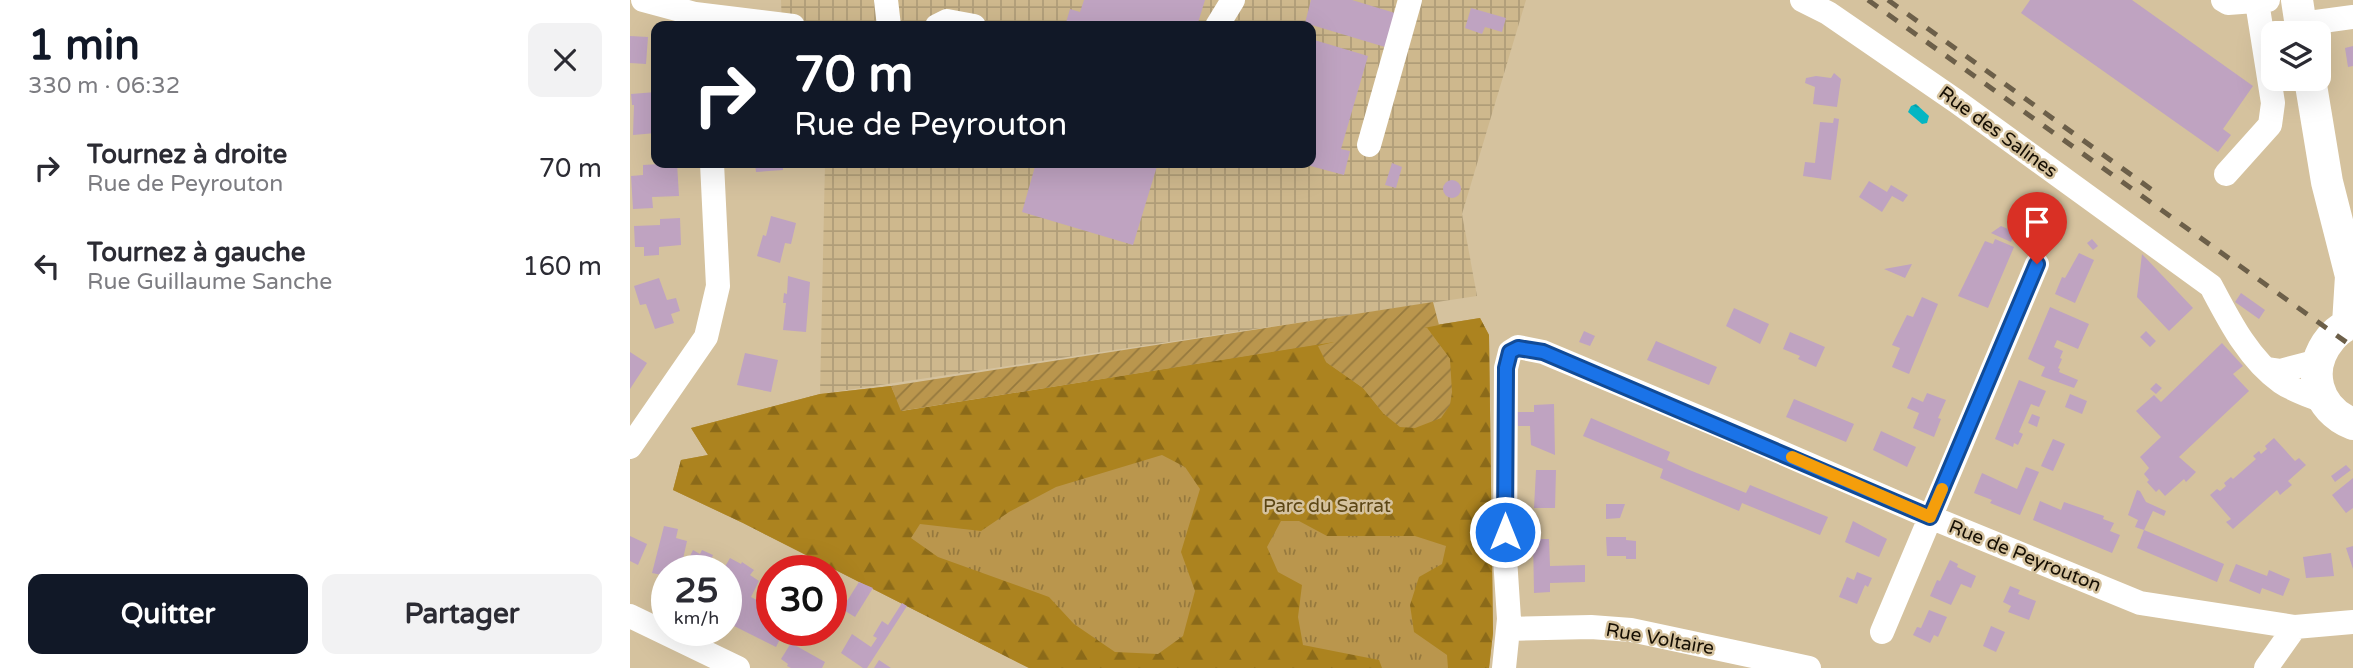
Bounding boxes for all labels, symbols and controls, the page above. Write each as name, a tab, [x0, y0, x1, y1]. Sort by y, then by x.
text: 1 min	[28, 20, 140, 71]
map controls	[2261, 21, 2331, 91]
button: layers	[2261, 21, 2331, 91]
button: close	[528, 23, 602, 97]
text: 70 m	[794, 46, 913, 105]
icon: right	[679, 49, 770, 140]
text: 330 m · 06:32	[28, 72, 180, 100]
street label: Rue des Salines	[1935, 82, 2061, 182]
text: Rue de Peyrouton	[794, 106, 1067, 144]
text: Tournez à droite	[87, 139, 287, 170]
icon: right	[28, 149, 66, 187]
text: 70 m	[539, 153, 602, 184]
text: Rue de Peyrouton	[87, 170, 283, 198]
pin	[2007, 192, 2067, 264]
icon: arrive	[2018, 203, 2056, 241]
text: Tournez à gauche	[87, 237, 306, 268]
icon: left	[28, 247, 66, 285]
text: 160 m	[522, 251, 602, 282]
text: Rue Guillaume Sanche	[87, 268, 332, 296]
park label: Parc du Sarrat	[1263, 495, 1391, 517]
position arrow	[1468, 495, 1542, 569]
street label: Rue de Peyrouton	[1946, 515, 2104, 597]
speed limit sign: 30	[756, 555, 847, 646]
text: 25	[675, 570, 718, 612]
button: Quitter	[28, 574, 308, 654]
button: Partager	[322, 574, 602, 654]
text: km/h	[674, 607, 719, 629]
street label: Rue Voltaire	[1604, 619, 1716, 659]

